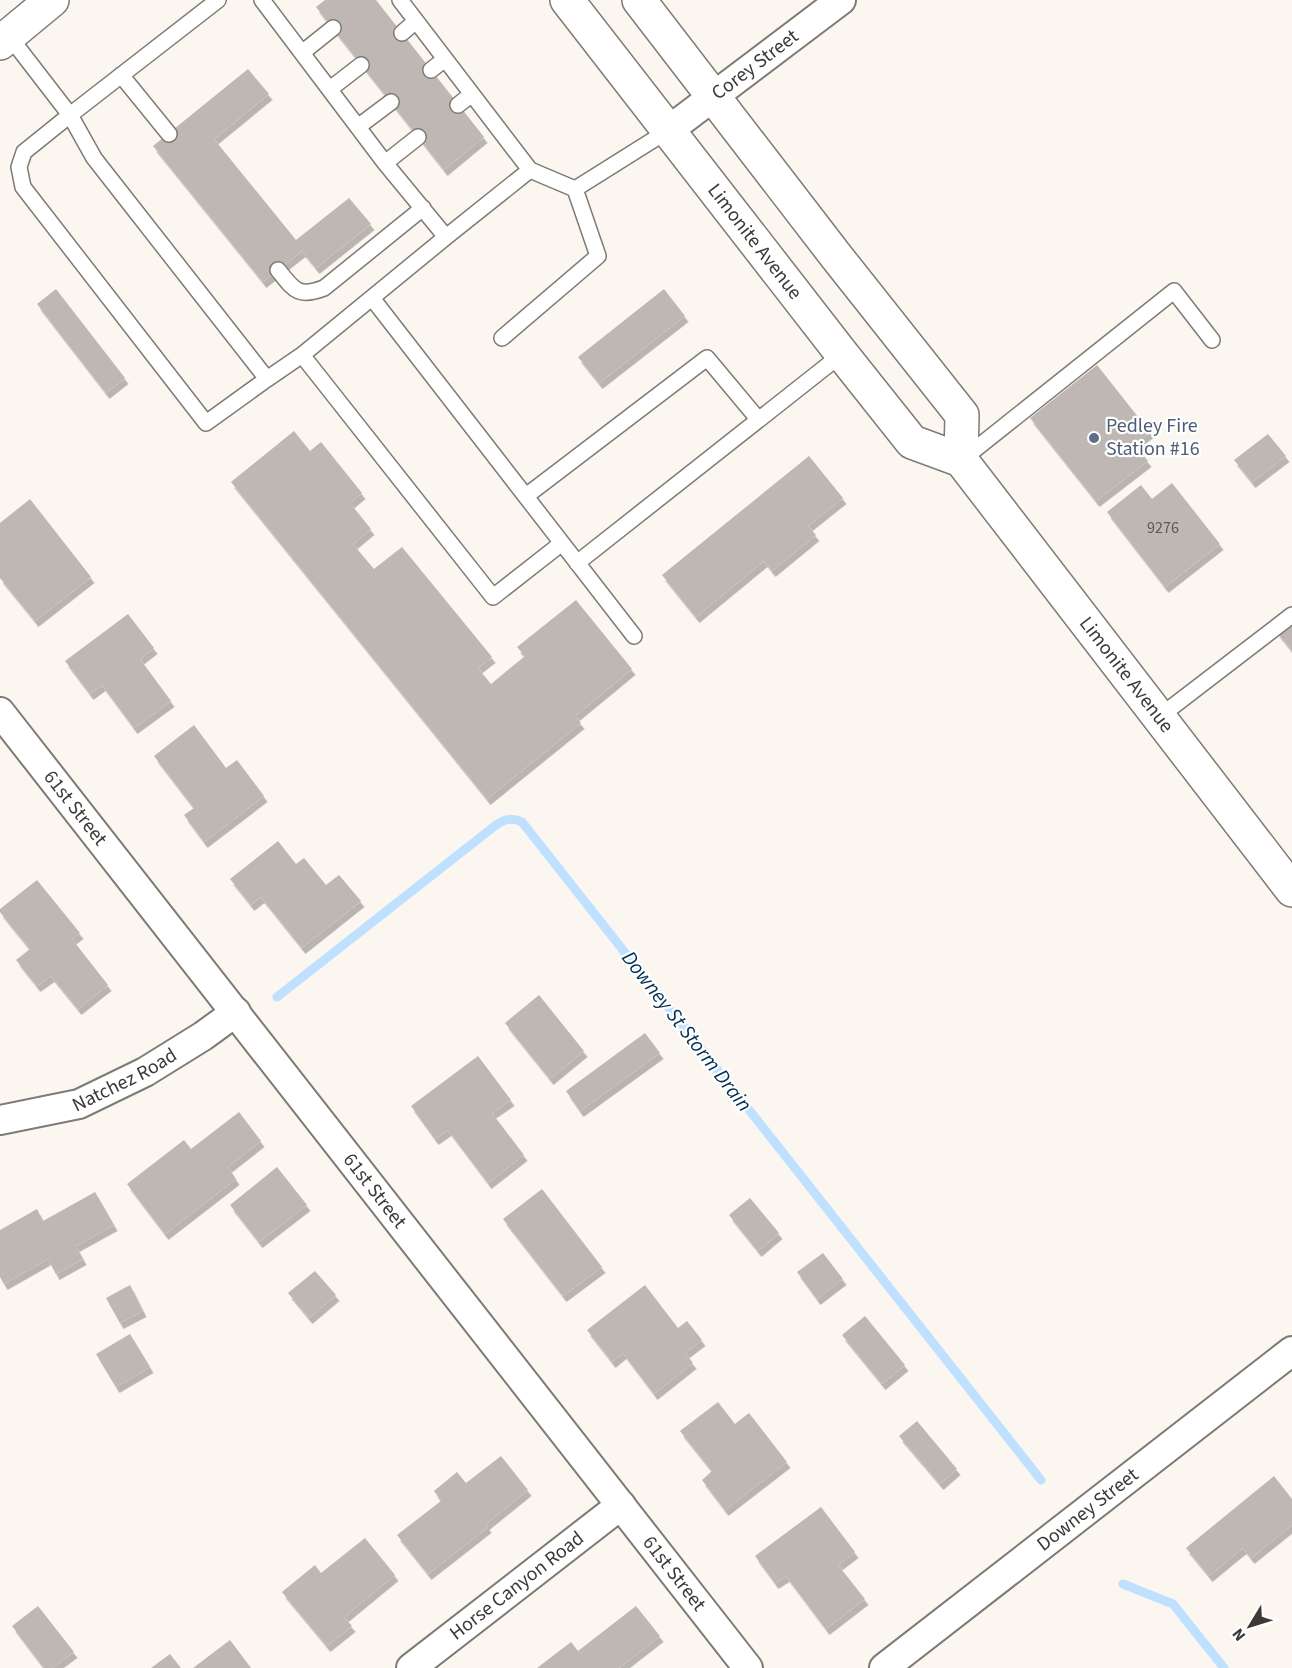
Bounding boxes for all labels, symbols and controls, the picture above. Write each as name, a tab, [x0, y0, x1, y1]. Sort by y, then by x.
street label: Corey Street	[706, 23, 805, 107]
street label: Limonite Avenue	[701, 178, 809, 306]
place label: Pedley Fire Station #16	[1106, 412, 1200, 463]
marker: Pedley Fire Station #16	[1087, 431, 1101, 445]
house number: 9276	[1147, 517, 1179, 539]
street label: Limonite Avenue	[1073, 611, 1180, 739]
street label: 61st Street	[37, 764, 114, 852]
water label: Downey St Storm Drain	[615, 944, 759, 1118]
street label: Natchez Road	[68, 1041, 182, 1119]
street label: 61st Street	[336, 1147, 413, 1235]
street label: Downey Street	[1031, 1461, 1145, 1558]
street label: Horse Canyon Road	[444, 1525, 590, 1647]
street label: 61st Street	[636, 1530, 713, 1617]
north arrow	[1220, 1596, 1280, 1656]
text: N	[1227, 1624, 1251, 1646]

